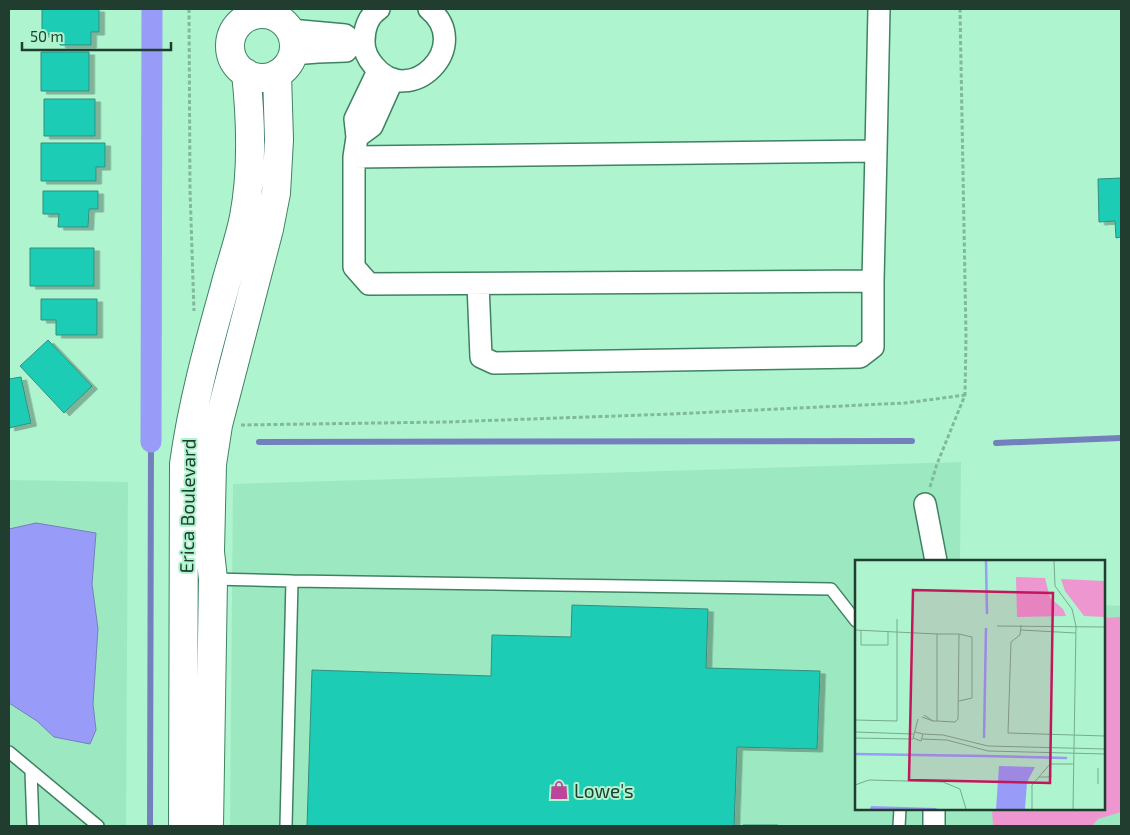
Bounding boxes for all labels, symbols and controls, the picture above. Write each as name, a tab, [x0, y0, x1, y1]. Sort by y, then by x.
scale bar	[22, 20, 171, 52]
text: 50 m	[30, 27, 64, 45]
street label: Erica Boulevard	[174, 438, 200, 574]
inset map	[855, 560, 1105, 810]
shop icon: Lowe's	[548, 779, 570, 801]
place label: Lowe's	[574, 779, 634, 802]

